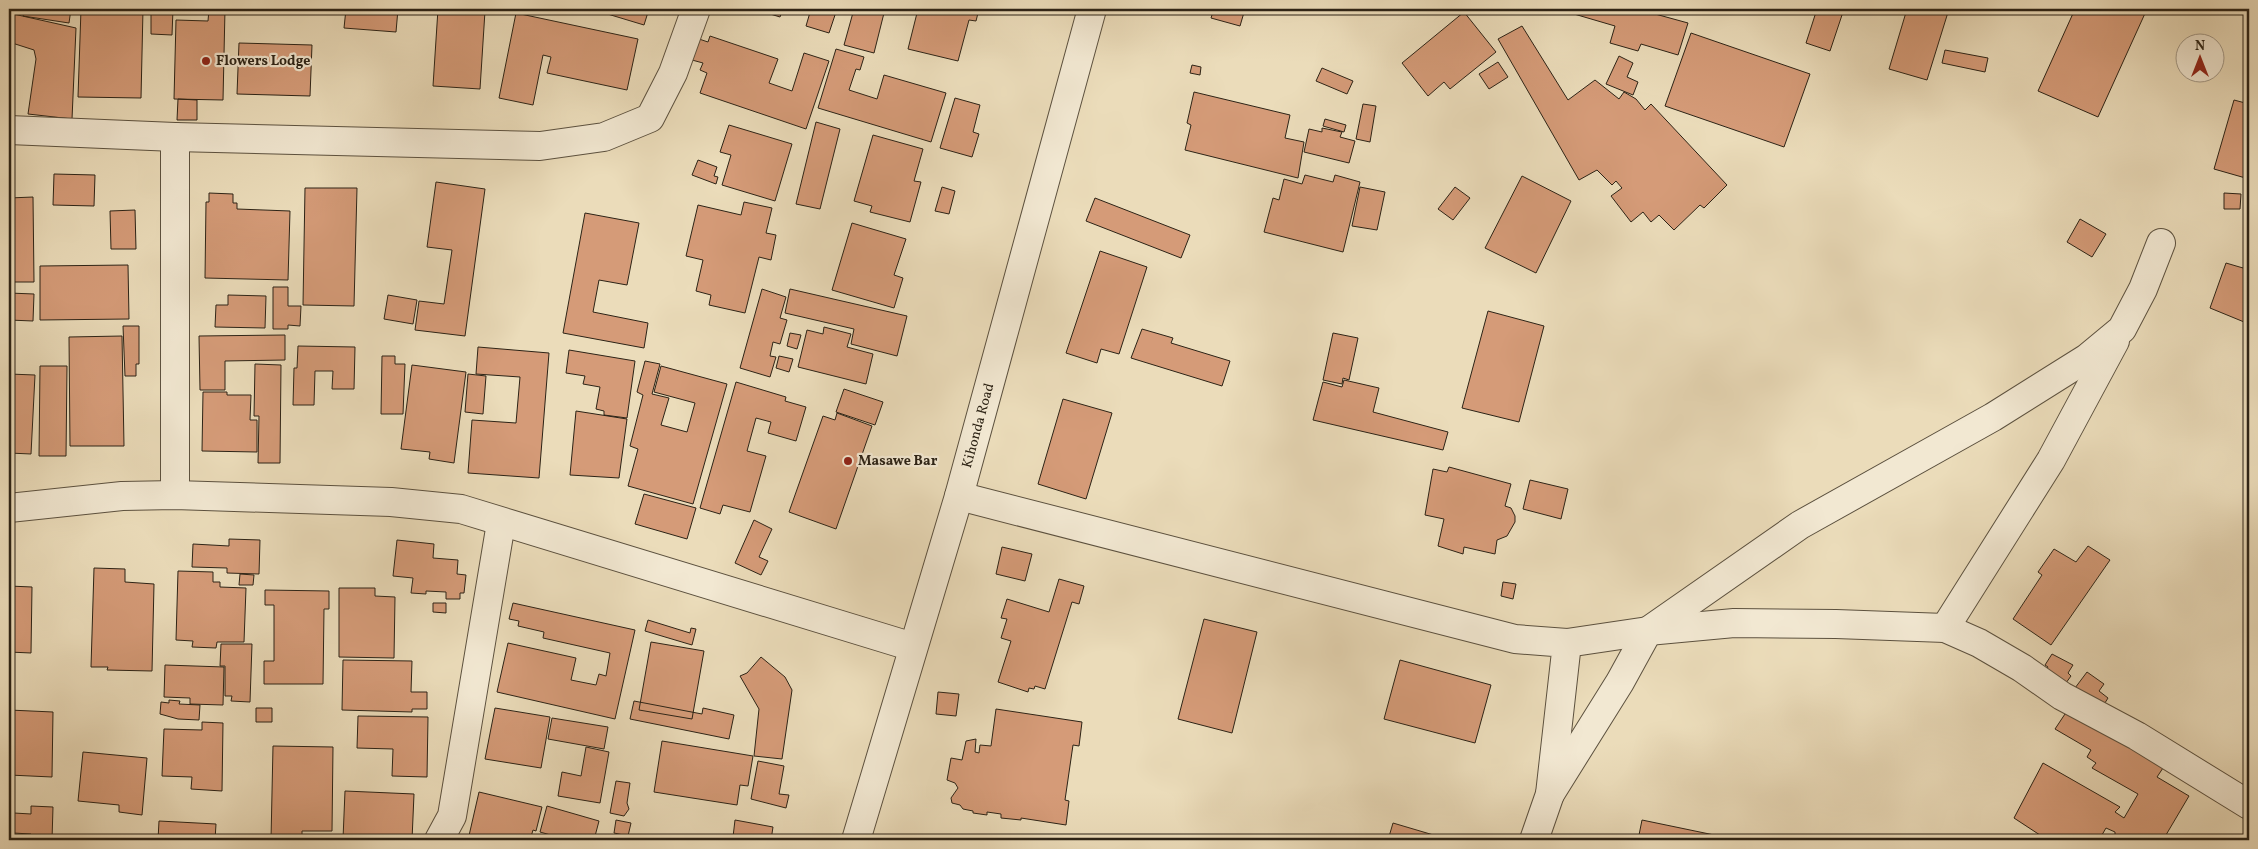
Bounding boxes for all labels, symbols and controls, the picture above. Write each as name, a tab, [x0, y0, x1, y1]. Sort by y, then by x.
north arrow	[2176, 32, 2226, 82]
text: N	[2195, 37, 2205, 56]
place label: Flowers Lodge	[216, 52, 310, 71]
marker: Flowers Lodge	[200, 55, 212, 67]
street label: Kihonda Road	[958, 381, 999, 470]
place label: Masawe Bar	[858, 452, 938, 471]
marker: Masawe Bar	[842, 455, 854, 467]

